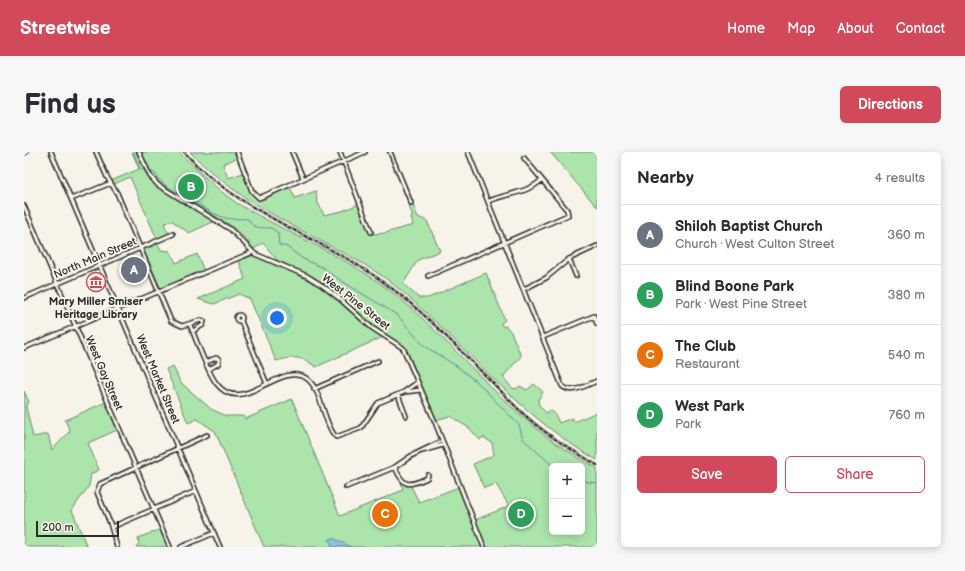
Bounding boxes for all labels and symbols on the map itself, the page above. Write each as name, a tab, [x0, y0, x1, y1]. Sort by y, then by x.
pin: B	[178, 172, 204, 202]
street label: North Main Street	[52, 234, 139, 281]
pin: A	[121, 255, 147, 285]
museum icon: Mary Miller Smiser Heritage Library	[85, 271, 107, 293]
street label: West Pine Street	[319, 271, 393, 333]
place label: Mary Miller Smiser Heritage Library	[49, 295, 144, 321]
your location	[267, 308, 287, 328]
street label: West Market Street	[133, 333, 183, 426]
street label: West Gay Street	[83, 334, 126, 413]
pin: C	[372, 499, 398, 529]
pin: D	[508, 499, 534, 529]
scale bar	[36, 519, 119, 538]

